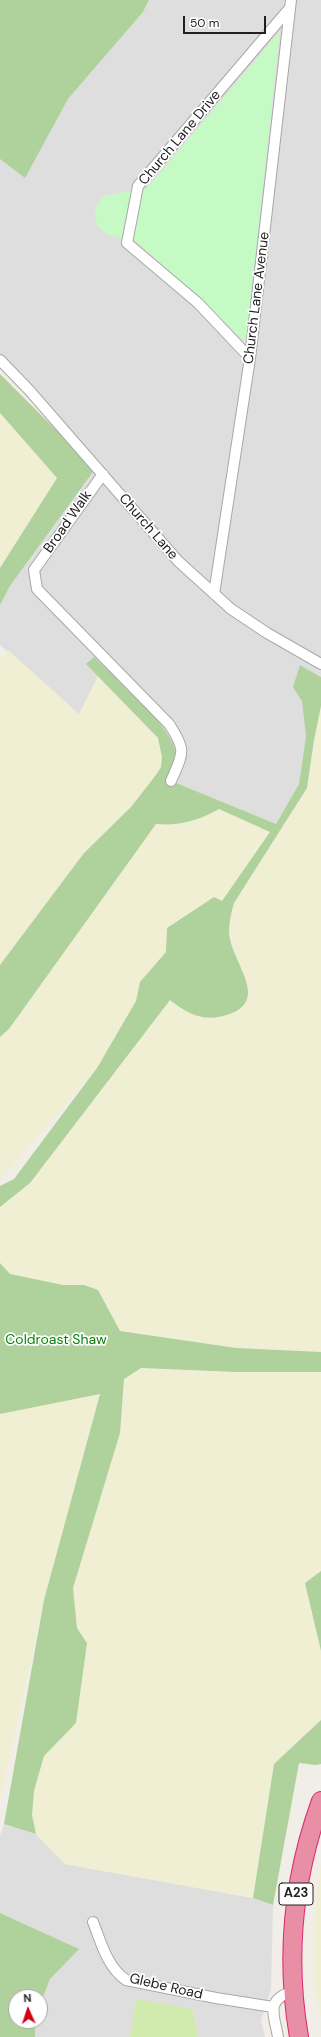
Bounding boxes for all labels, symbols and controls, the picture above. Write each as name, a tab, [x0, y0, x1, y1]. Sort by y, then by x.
scale bar	[185, 8, 268, 34]
text: 50 m	[190, 15, 219, 31]
street label: Church Lane Drive	[135, 87, 225, 189]
street label: Church Lane Avenue	[241, 231, 273, 365]
street label: Broad Walk	[40, 488, 96, 556]
street label: Church Lane	[115, 491, 181, 563]
park label: Coldroast Shaw	[5, 1332, 107, 1348]
road number: A23	[279, 1883, 313, 1905]
street label: Glebe Road	[128, 1970, 204, 2004]
north arrow	[8, 1989, 48, 2029]
text: N	[23, 1991, 32, 2005]

